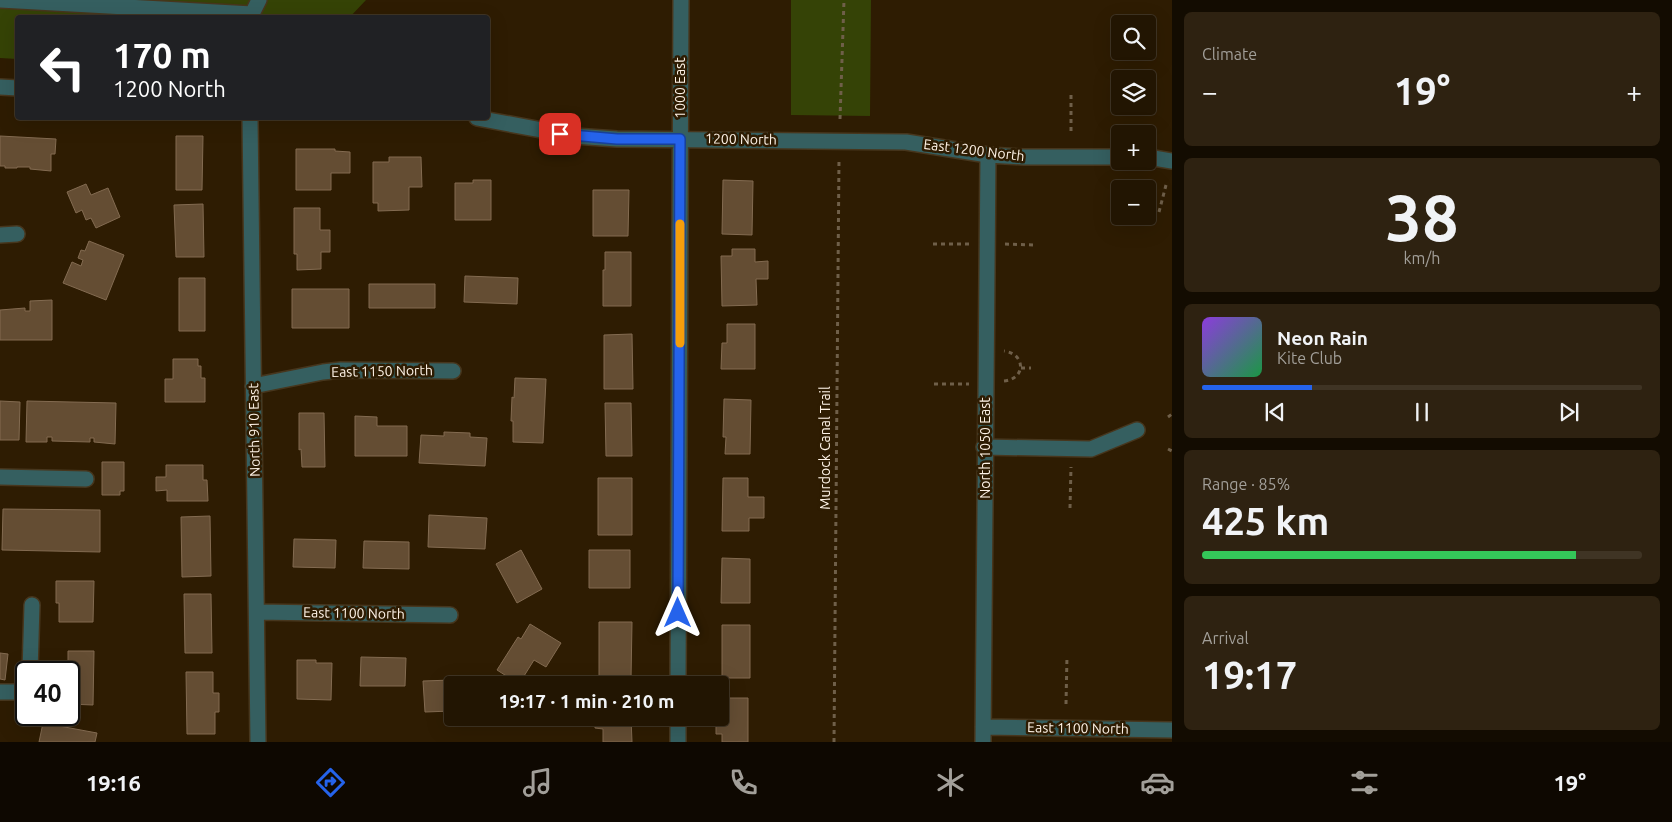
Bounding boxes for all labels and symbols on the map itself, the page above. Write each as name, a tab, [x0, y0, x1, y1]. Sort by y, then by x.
street label: 1000 East	[672, 57, 688, 119]
pin	[539, 113, 581, 155]
street label: 1200 North	[705, 130, 777, 148]
street label: East 1200 North	[923, 136, 1025, 164]
street label: East 1150 North	[331, 362, 433, 380]
street label: North 910 East	[245, 383, 263, 477]
street label: Murdock Canal Trail	[817, 386, 833, 510]
street label: North 1050 East	[977, 397, 993, 499]
position arrow	[651, 586, 703, 638]
street label: East 1100 North	[303, 604, 405, 622]
speed limit sign: 40	[15, 661, 80, 726]
street label: East 1100 North	[1027, 719, 1129, 737]

